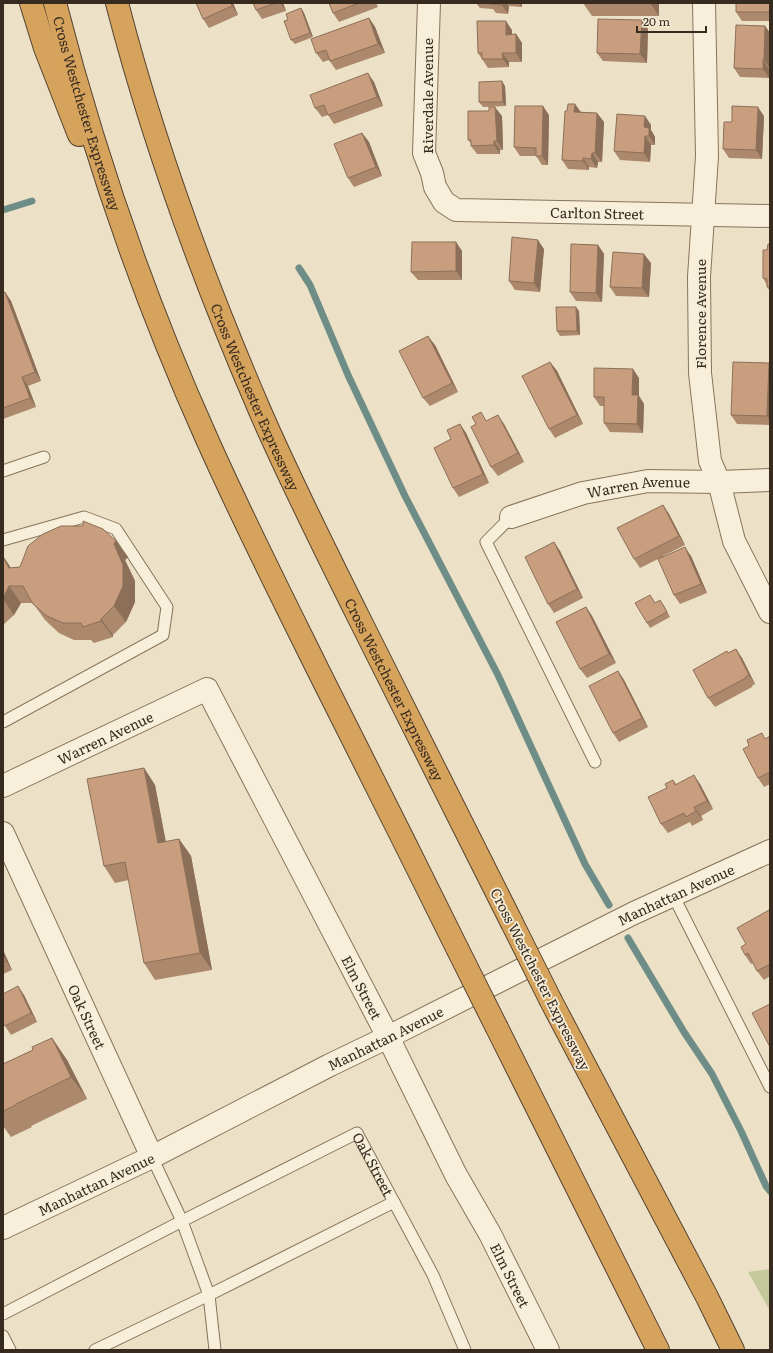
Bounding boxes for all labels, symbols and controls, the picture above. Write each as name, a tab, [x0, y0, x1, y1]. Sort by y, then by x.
scale bar	[637, 8, 706, 34]
text: 20 m	[643, 12, 670, 30]
street label: Cross Westchester Expressway	[49, 14, 126, 214]
street label: Riverdale Avenue	[417, 38, 437, 154]
street label: Carlton Street	[550, 202, 645, 224]
street label: Florence Avenue	[690, 259, 710, 369]
street label: Cross Westchester Expressway	[206, 300, 305, 495]
street label: Warren Avenue	[585, 470, 690, 502]
street label: Cross Westchester Expressway	[340, 594, 450, 785]
street label: Warren Avenue	[54, 706, 156, 769]
street label: Manhattan Avenue	[614, 859, 737, 930]
street label: Cross Westchester Expressway	[486, 884, 596, 1074]
street label: Elm Street	[337, 952, 387, 1023]
street label: Oak Street	[64, 981, 111, 1053]
street label: Manhattan Avenue	[324, 1001, 447, 1075]
street label: Oak Street	[348, 1128, 399, 1200]
street label: Manhattan Avenue	[34, 1147, 158, 1220]
street label: Elm Street	[486, 1239, 535, 1311]

